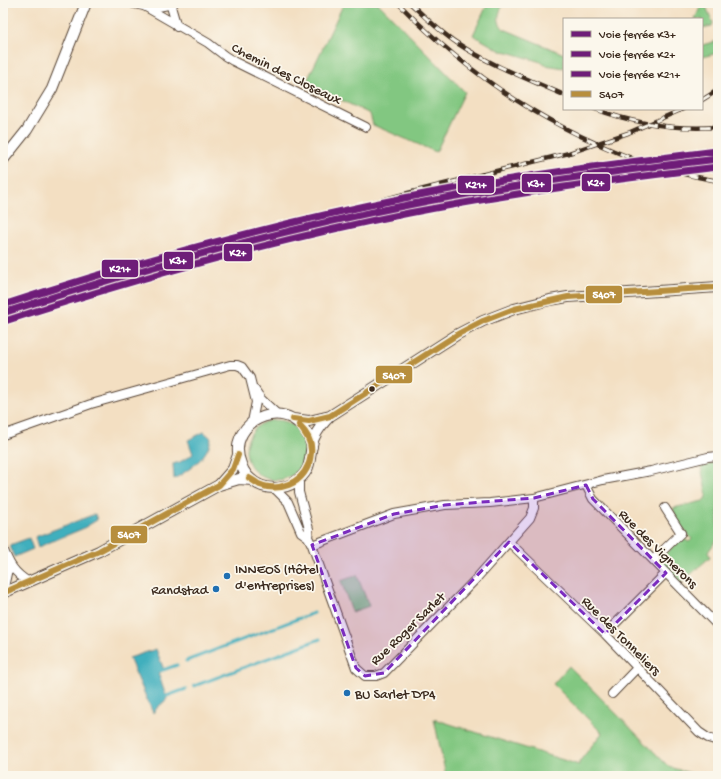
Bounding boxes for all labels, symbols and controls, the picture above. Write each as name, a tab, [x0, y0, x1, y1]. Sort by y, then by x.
legend	[563, 18, 703, 110]
text: Voie ferrée K3+	[598, 29, 676, 43]
street label: Chemin des Closeaux	[228, 40, 344, 111]
text: Voie ferrée K2+	[598, 49, 676, 63]
text: Voie ferrée K21+	[598, 69, 680, 83]
text: 5407	[599, 89, 625, 103]
line badge: K3+	[521, 173, 552, 193]
line badge: K2+	[581, 173, 611, 192]
line badge: K21+	[457, 175, 495, 194]
text: K2+	[587, 178, 605, 190]
text: K3+	[526, 179, 545, 191]
text: K21+	[464, 180, 487, 192]
line badge: K2+	[223, 243, 253, 262]
text: K2+	[229, 248, 247, 260]
line badge: K3+	[163, 251, 194, 270]
text: K3+	[168, 256, 187, 268]
line badge: K21+	[101, 259, 139, 278]
text: K21+	[108, 264, 131, 276]
line badge: 5407	[585, 285, 623, 304]
text: 5407	[593, 290, 617, 302]
line badge: 5407	[375, 365, 413, 384]
text: 5407	[383, 371, 407, 383]
unlabelled marker	[367, 384, 377, 394]
street label: Rue des Vignerons	[614, 507, 701, 594]
line badge: 5407	[110, 525, 148, 544]
text: 5407	[118, 530, 142, 542]
place label: INNEOS (Hôtel d'entreprises)	[235, 562, 319, 595]
marker: INNEOS (Hôtel d'entreprises)	[222, 571, 232, 581]
place label: Randstad	[151, 583, 210, 600]
marker: Randstad	[211, 584, 221, 594]
street label: Rue Roger Sarlet	[368, 589, 451, 670]
street label: Rue des Tonneliers	[577, 594, 664, 680]
place label: BU Sarlet DP4	[354, 687, 436, 704]
marker: BU Sarlet DP4	[342, 688, 352, 698]

